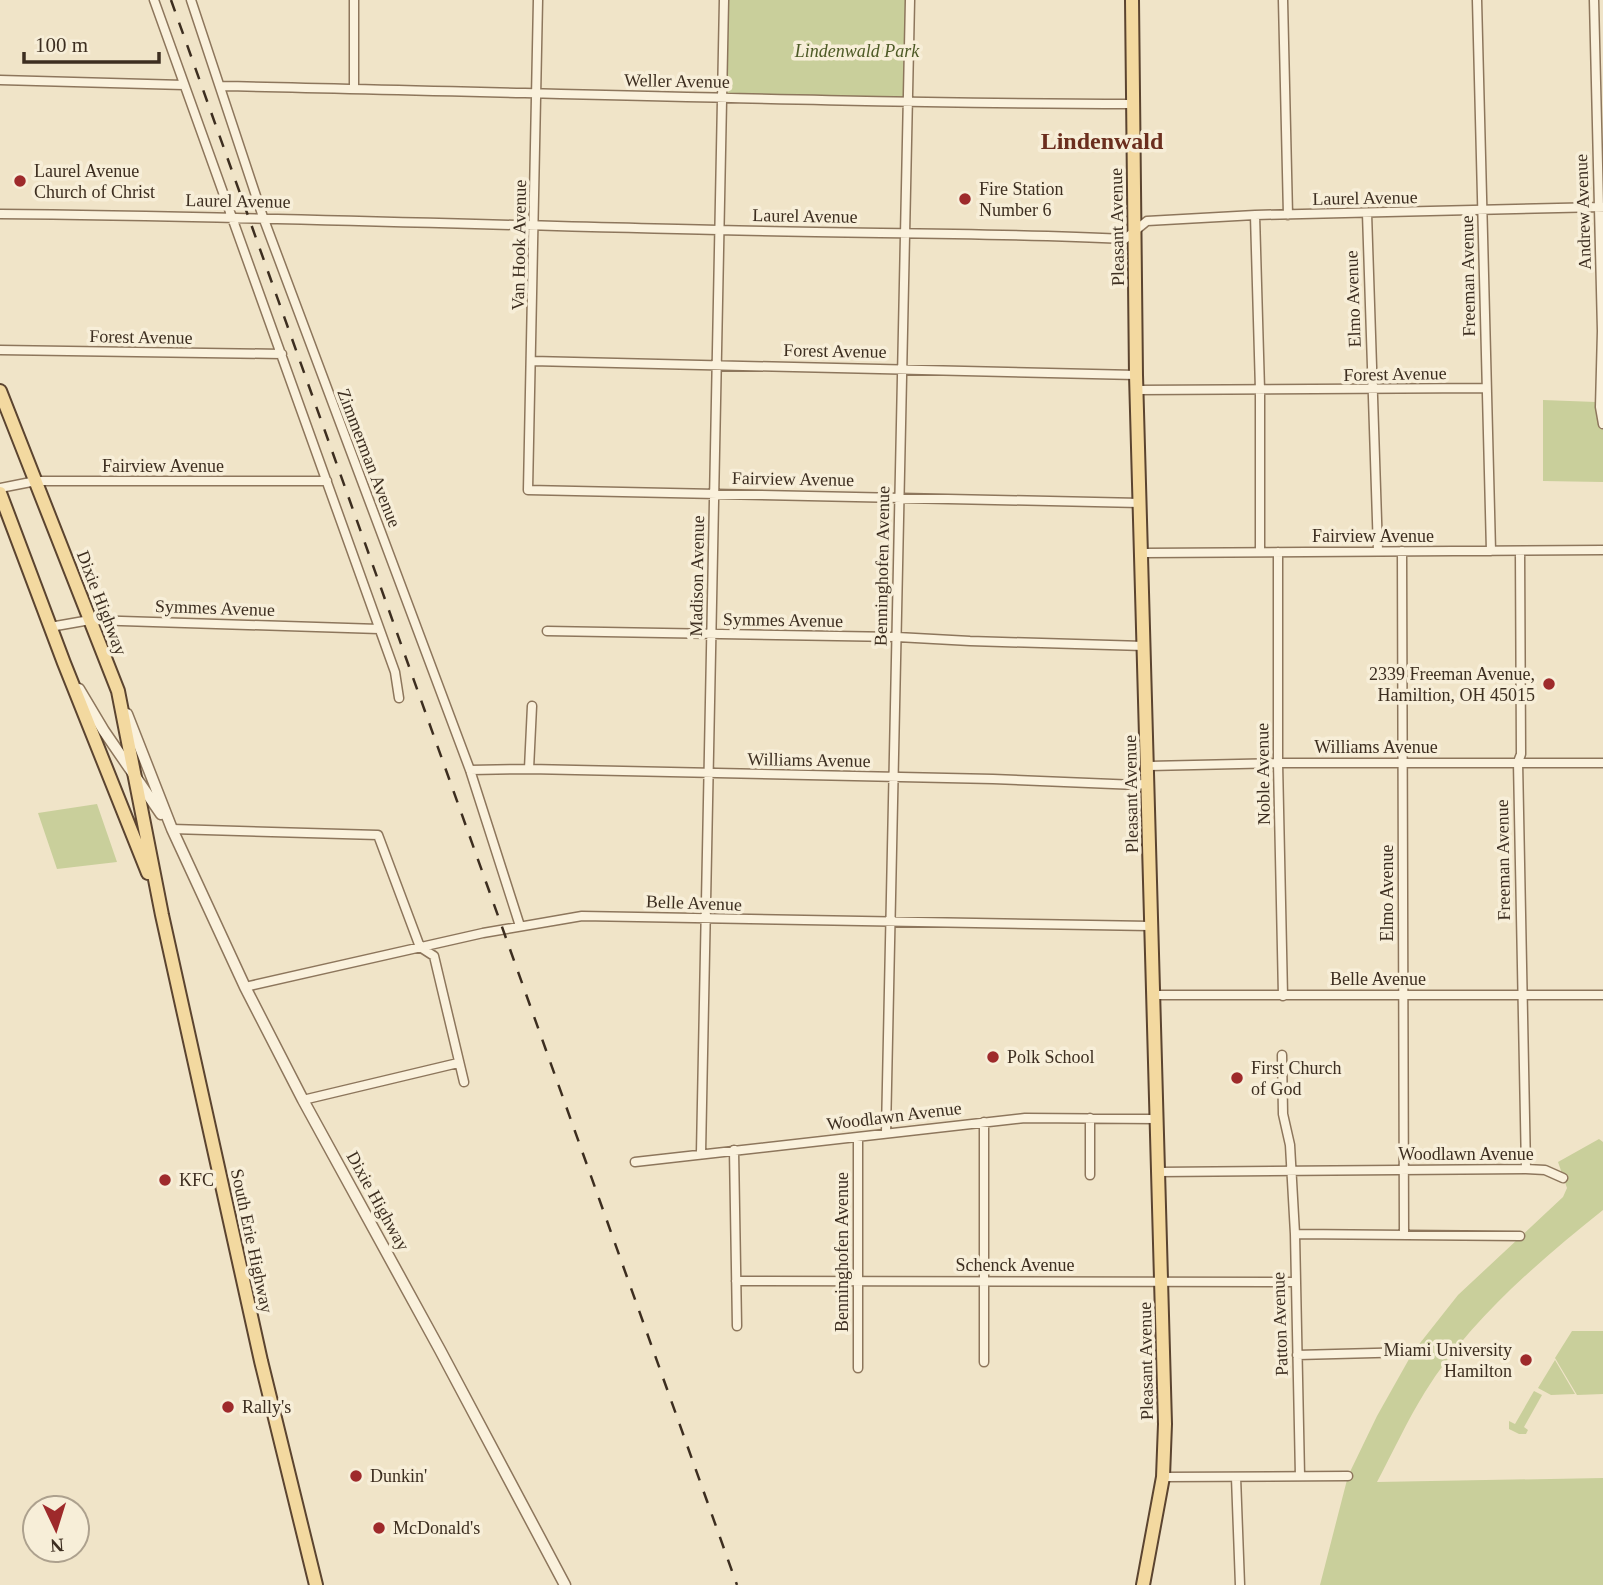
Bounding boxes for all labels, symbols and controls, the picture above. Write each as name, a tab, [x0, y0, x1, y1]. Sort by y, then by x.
scale bar	[24, 21, 159, 65]
text: 100 m	[35, 33, 88, 57]
park label: Lindenwald Park	[794, 41, 920, 61]
street label: Weller Avenue	[624, 70, 730, 92]
district label: Lindenwald	[1041, 128, 1164, 154]
street label: Andrew Avenue	[1571, 154, 1595, 270]
place label: Laurel Avenue Church of Christ	[34, 161, 155, 202]
street label: Pleasant Avenue	[1106, 168, 1128, 286]
marker: Laurel Avenue Church of Christ	[12, 173, 28, 189]
place label: Fire Station Number 6	[979, 179, 1064, 220]
street label: Van Hook Avenue	[508, 180, 530, 310]
street label: Laurel Avenue	[1312, 187, 1418, 209]
street label: Laurel Avenue	[185, 190, 291, 212]
marker: Fire Station Number 6	[957, 191, 973, 207]
street label: Laurel Avenue	[752, 205, 858, 227]
street label: Freeman Avenue	[1457, 215, 1479, 337]
street label: Elmo Avenue	[1341, 250, 1365, 348]
street label: Forest Avenue	[89, 326, 193, 348]
street label: Forest Avenue	[783, 340, 887, 362]
street label: Forest Avenue	[1343, 363, 1447, 385]
street label: Zimmerman Avenue	[333, 386, 405, 530]
street label: Fairview Avenue	[102, 456, 224, 476]
street label: Fairview Avenue	[732, 468, 854, 490]
street label: Benninghofen Avenue	[871, 486, 893, 646]
street label: Madison Avenue	[686, 515, 708, 637]
street label: Fairview Avenue	[1312, 526, 1434, 546]
street label: Dixie Highway	[73, 548, 131, 658]
street label: Symmes Avenue	[155, 596, 275, 620]
street label: Symmes Avenue	[723, 609, 843, 631]
place label: 2339 Freeman Avenue, Hamiltion, OH 45015	[1369, 664, 1535, 705]
marker: 2339 Freeman Avenue, Hamiltion, OH 45015	[1541, 676, 1557, 692]
street label: Noble Avenue	[1252, 723, 1274, 825]
street label: Pleasant Avenue	[1120, 735, 1142, 853]
street label: Williams Avenue	[1314, 737, 1438, 757]
street label: Williams Avenue	[747, 749, 871, 771]
street label: Freeman Avenue	[1492, 799, 1514, 921]
street label: Elmo Avenue	[1377, 844, 1397, 942]
street label: Belle Avenue	[646, 891, 742, 915]
street label: Belle Avenue	[1330, 969, 1426, 989]
place label: Polk School	[1007, 1047, 1095, 1067]
marker: Polk School	[985, 1049, 1001, 1065]
place label: First Church of God	[1251, 1058, 1342, 1099]
marker: First Church of God	[1229, 1070, 1245, 1086]
street label: Woodlawn Avenue	[825, 1098, 963, 1134]
street label: Woodlawn Avenue	[1398, 1144, 1534, 1164]
street label: Dixie Highway	[342, 1148, 414, 1254]
street label: South Erie Highway	[227, 1167, 277, 1315]
place label: KFC	[179, 1170, 214, 1190]
marker: KFC	[157, 1172, 173, 1188]
street label: Benninghofen Avenue	[832, 1172, 852, 1332]
street label: Schenck Avenue	[955, 1255, 1075, 1275]
street label: Patton Avenue	[1268, 1272, 1292, 1376]
street label: Pleasant Avenue	[1135, 1302, 1157, 1420]
place label: Miami University Hamilton	[1384, 1340, 1512, 1381]
marker: Miami University Hamilton	[1518, 1352, 1534, 1368]
place label: Rally's	[242, 1397, 291, 1417]
marker: Rally's	[220, 1399, 236, 1415]
place label: Dunkin'	[370, 1466, 427, 1486]
marker: Dunkin'	[348, 1468, 364, 1484]
north arrow	[21, 1494, 91, 1564]
place label: McDonald's	[393, 1518, 480, 1538]
marker: McDonald's	[371, 1520, 387, 1536]
text: N	[49, 1535, 65, 1556]

